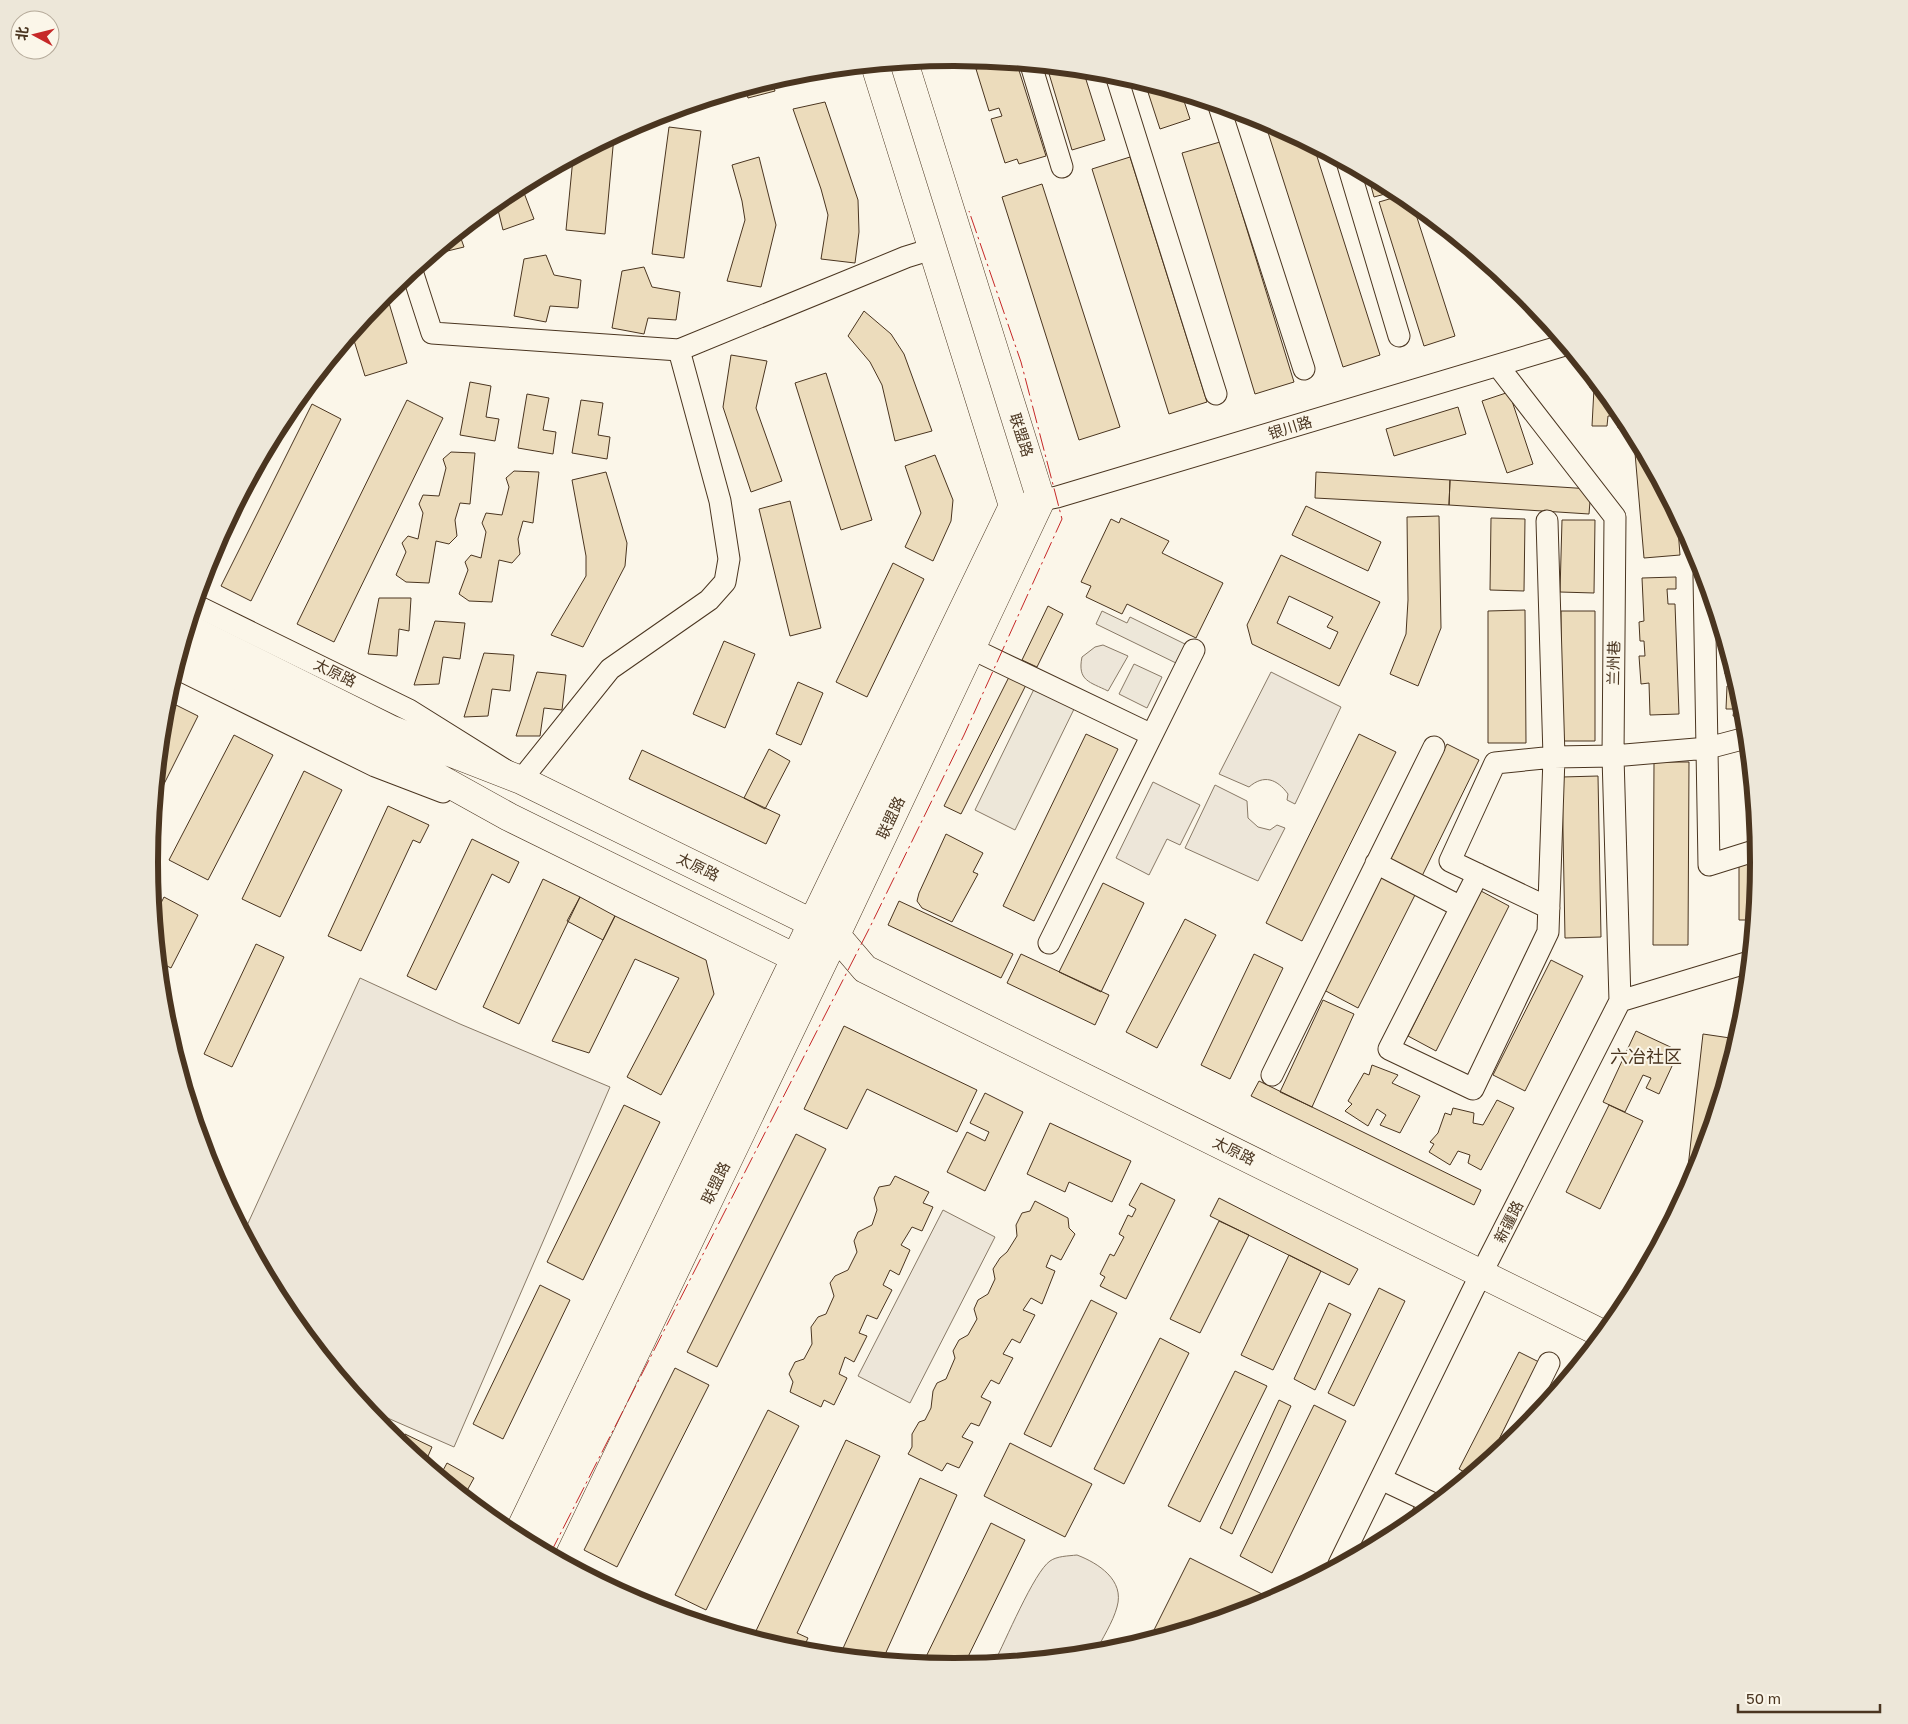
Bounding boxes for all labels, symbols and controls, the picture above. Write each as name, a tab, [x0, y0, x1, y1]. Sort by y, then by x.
north arrow	[10, 10, 60, 60]
text: 北	[12, 25, 31, 41]
street label: 联盟路	[1006, 411, 1037, 459]
street label: 银川路	[1266, 412, 1314, 442]
street label: 兰州巷	[1604, 640, 1622, 686]
street label: 太原路	[311, 654, 360, 690]
street label: 联盟路	[872, 793, 908, 842]
street label: 太原路	[674, 848, 723, 884]
district label: 六冶社区	[1610, 1045, 1682, 1067]
street label: 太原路	[1210, 1132, 1259, 1168]
street label: 联盟路	[697, 1158, 733, 1207]
street label: 新疆路	[1490, 1197, 1526, 1246]
scale bar	[1738, 1682, 1880, 1714]
text: 50 m	[1746, 1689, 1781, 1707]

